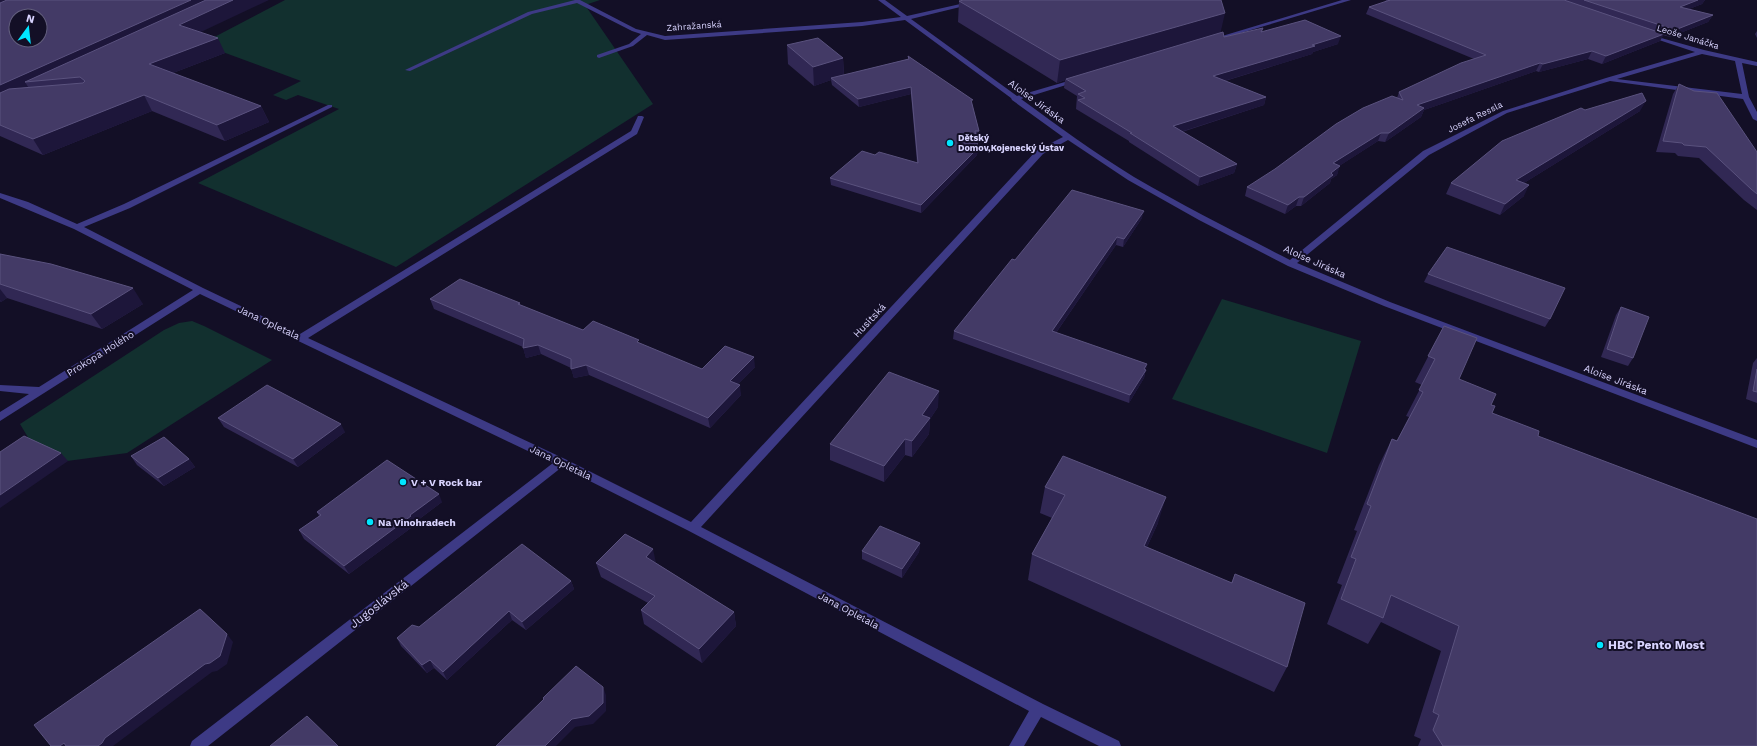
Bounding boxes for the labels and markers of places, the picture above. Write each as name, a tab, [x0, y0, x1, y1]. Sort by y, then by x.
place label: Dětský Domov,Kojenecký Ústav	[958, 133, 1065, 153]
marker: Dětský Domov,Kojenecký Ústav	[945, 138, 955, 148]
marker: V + V Rock bar	[398, 477, 408, 487]
place label: V + V Rock bar	[411, 477, 483, 488]
marker: Na Vinohradech	[365, 517, 375, 527]
place label: Na Vinohradech	[378, 517, 456, 528]
place label: HBC Pento Most	[1608, 638, 1705, 652]
marker: HBC Pento Most	[1595, 640, 1605, 650]

